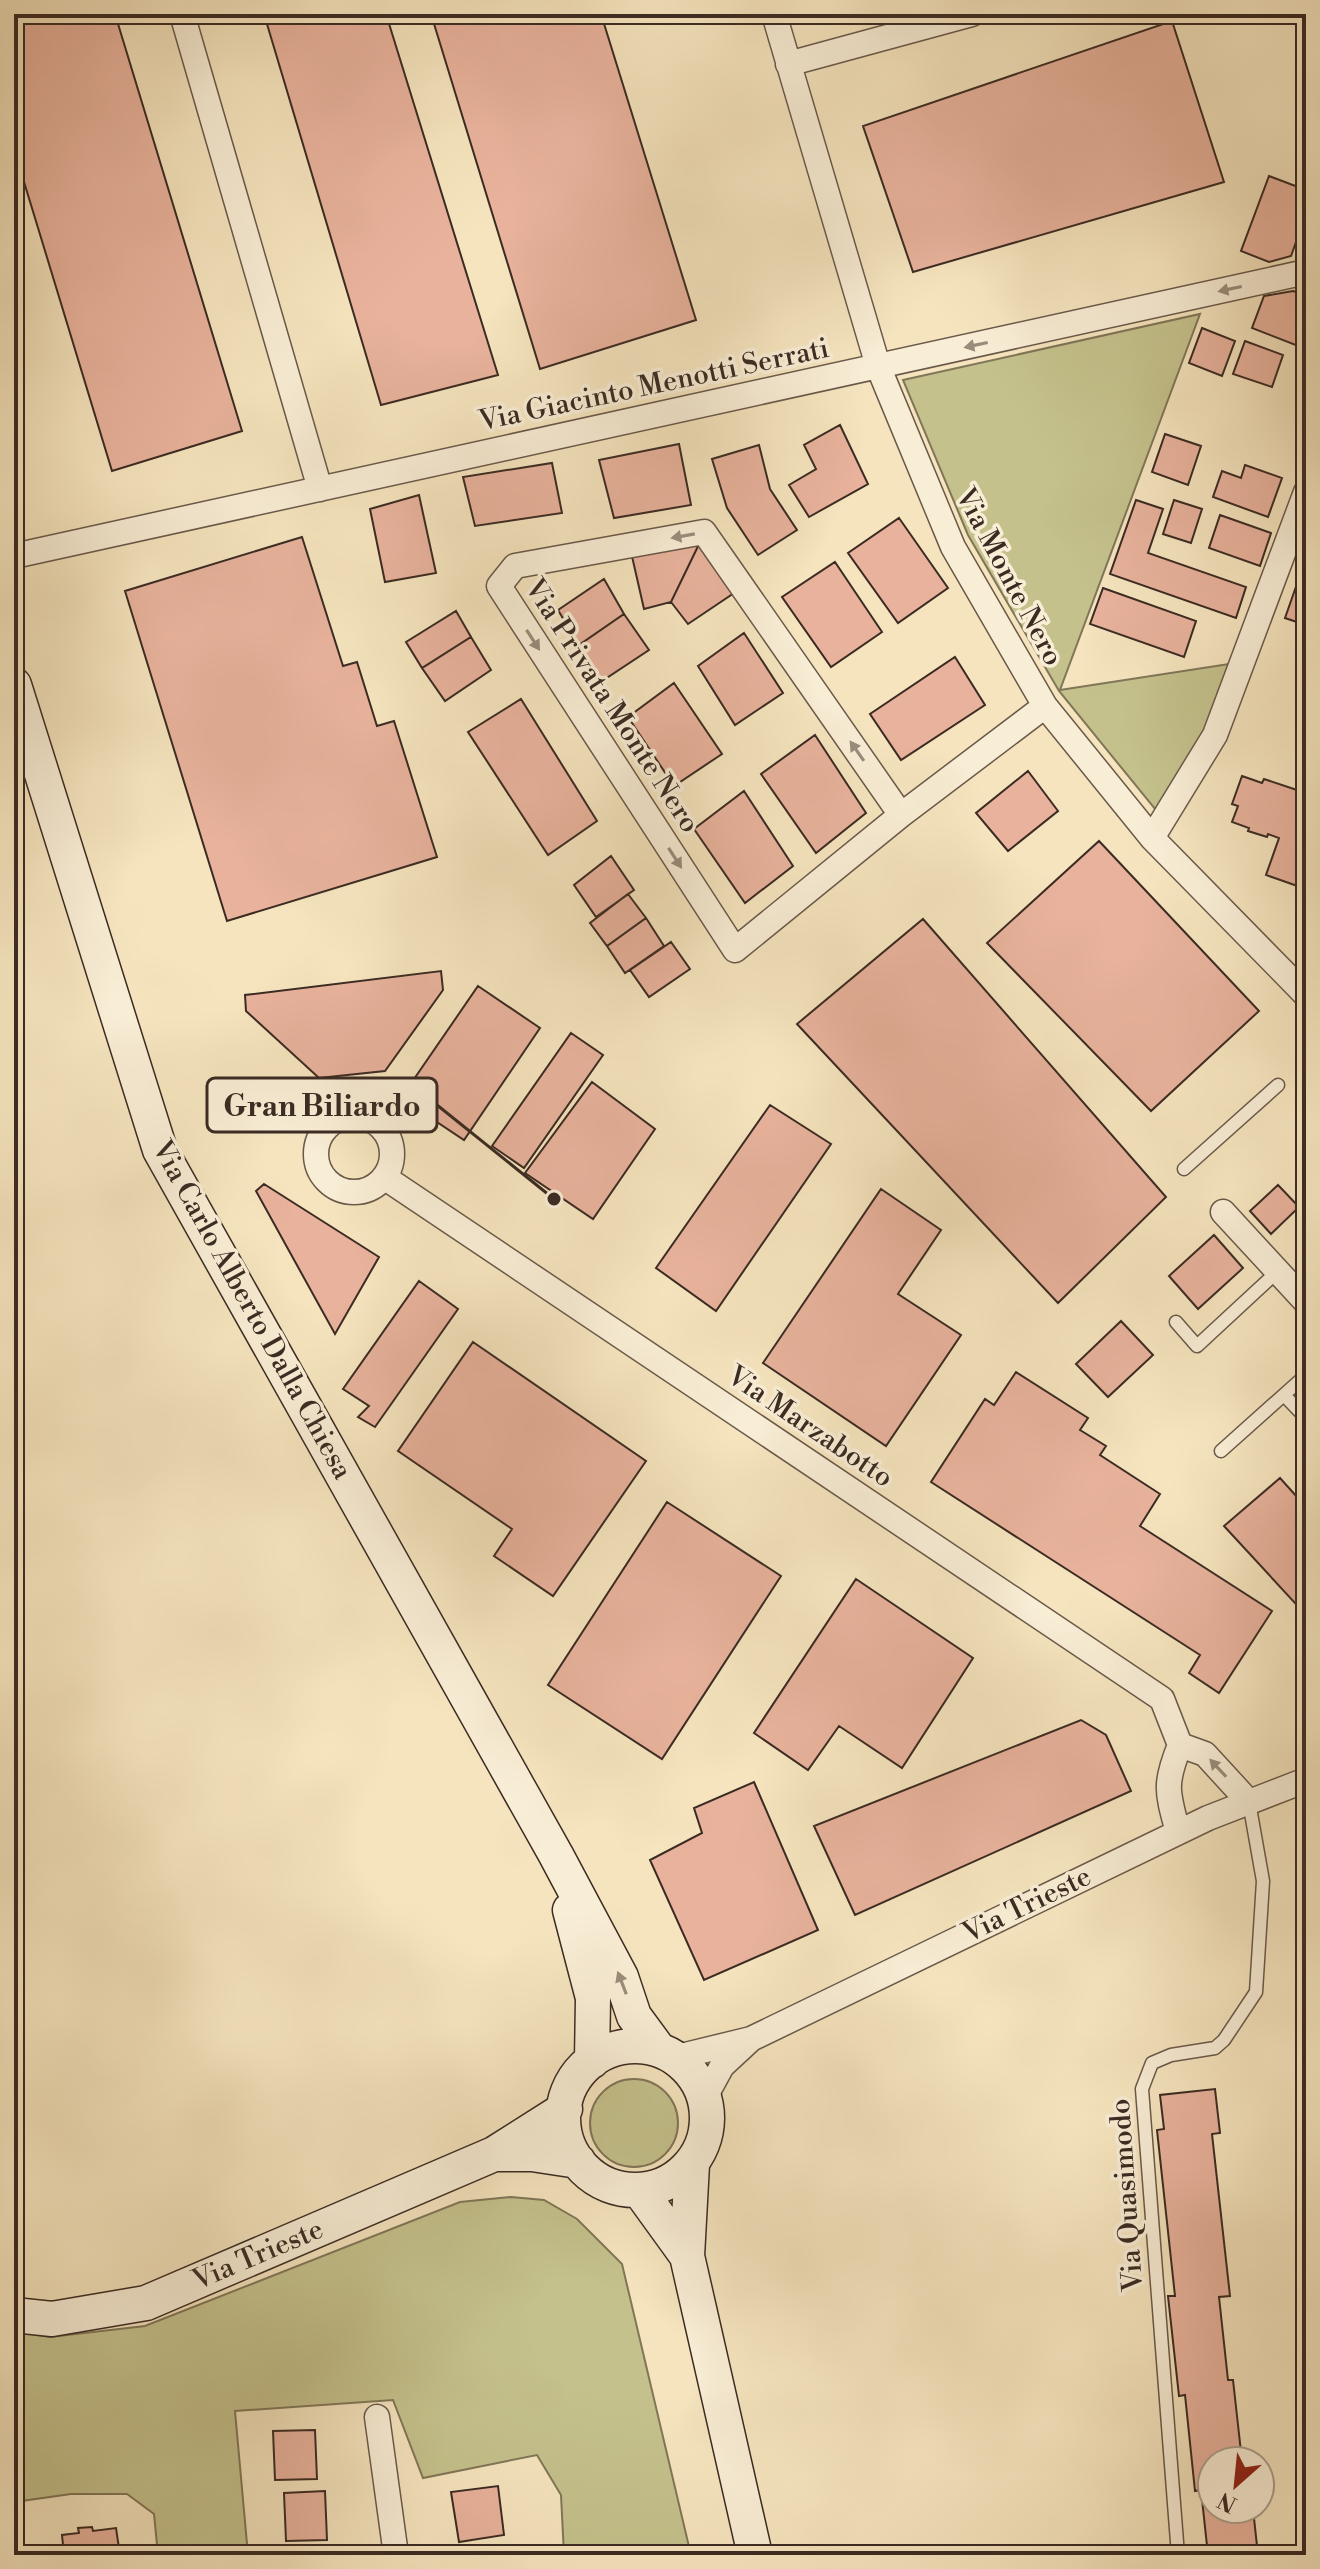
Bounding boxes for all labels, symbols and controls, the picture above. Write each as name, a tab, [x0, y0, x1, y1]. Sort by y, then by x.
one-way arrow	[1217, 283, 1242, 296]
street label: Via Giacinto Menotti Serrati	[475, 331, 832, 439]
one-way arrow	[963, 339, 988, 352]
street label: Via Monte Nero	[947, 481, 1071, 672]
one-way arrow	[670, 530, 695, 542]
street label: Via Privata Monte Nero	[516, 572, 707, 840]
one-way arrow	[526, 629, 541, 650]
one-way arrow	[850, 741, 865, 762]
one-way arrow	[667, 847, 682, 868]
callout: Gran Biliardo	[207, 1078, 437, 1132]
text: Gran Biliardo	[223, 1088, 421, 1126]
street label: Via Carlo Alberto Dalla Chiesa	[144, 1134, 360, 1486]
street label: Via Marzabotto	[719, 1358, 900, 1495]
one-way arrow	[1209, 1759, 1227, 1778]
street label: Via Trieste	[956, 1859, 1097, 1952]
one-way arrow	[615, 1970, 628, 1994]
street label: Via Quasimodo	[1103, 2097, 1151, 2294]
street label: Via Trieste	[187, 2212, 329, 2299]
north arrow	[1196, 2445, 1276, 2525]
text: N	[1213, 2485, 1241, 2517]

